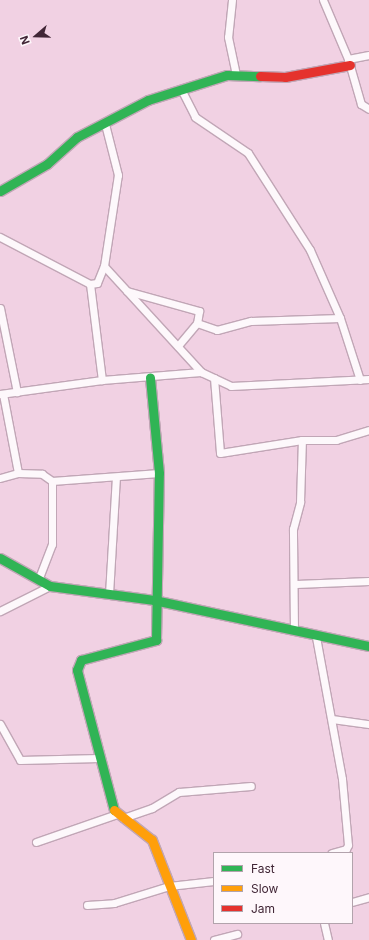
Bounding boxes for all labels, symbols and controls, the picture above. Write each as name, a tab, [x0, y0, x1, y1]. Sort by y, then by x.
north arrow	[16, 16, 56, 56]
text: N	[17, 34, 33, 46]
legend	[213, 852, 353, 924]
text: Fast	[251, 861, 275, 876]
text: Slow	[251, 881, 278, 896]
text: Jam	[251, 901, 275, 916]

